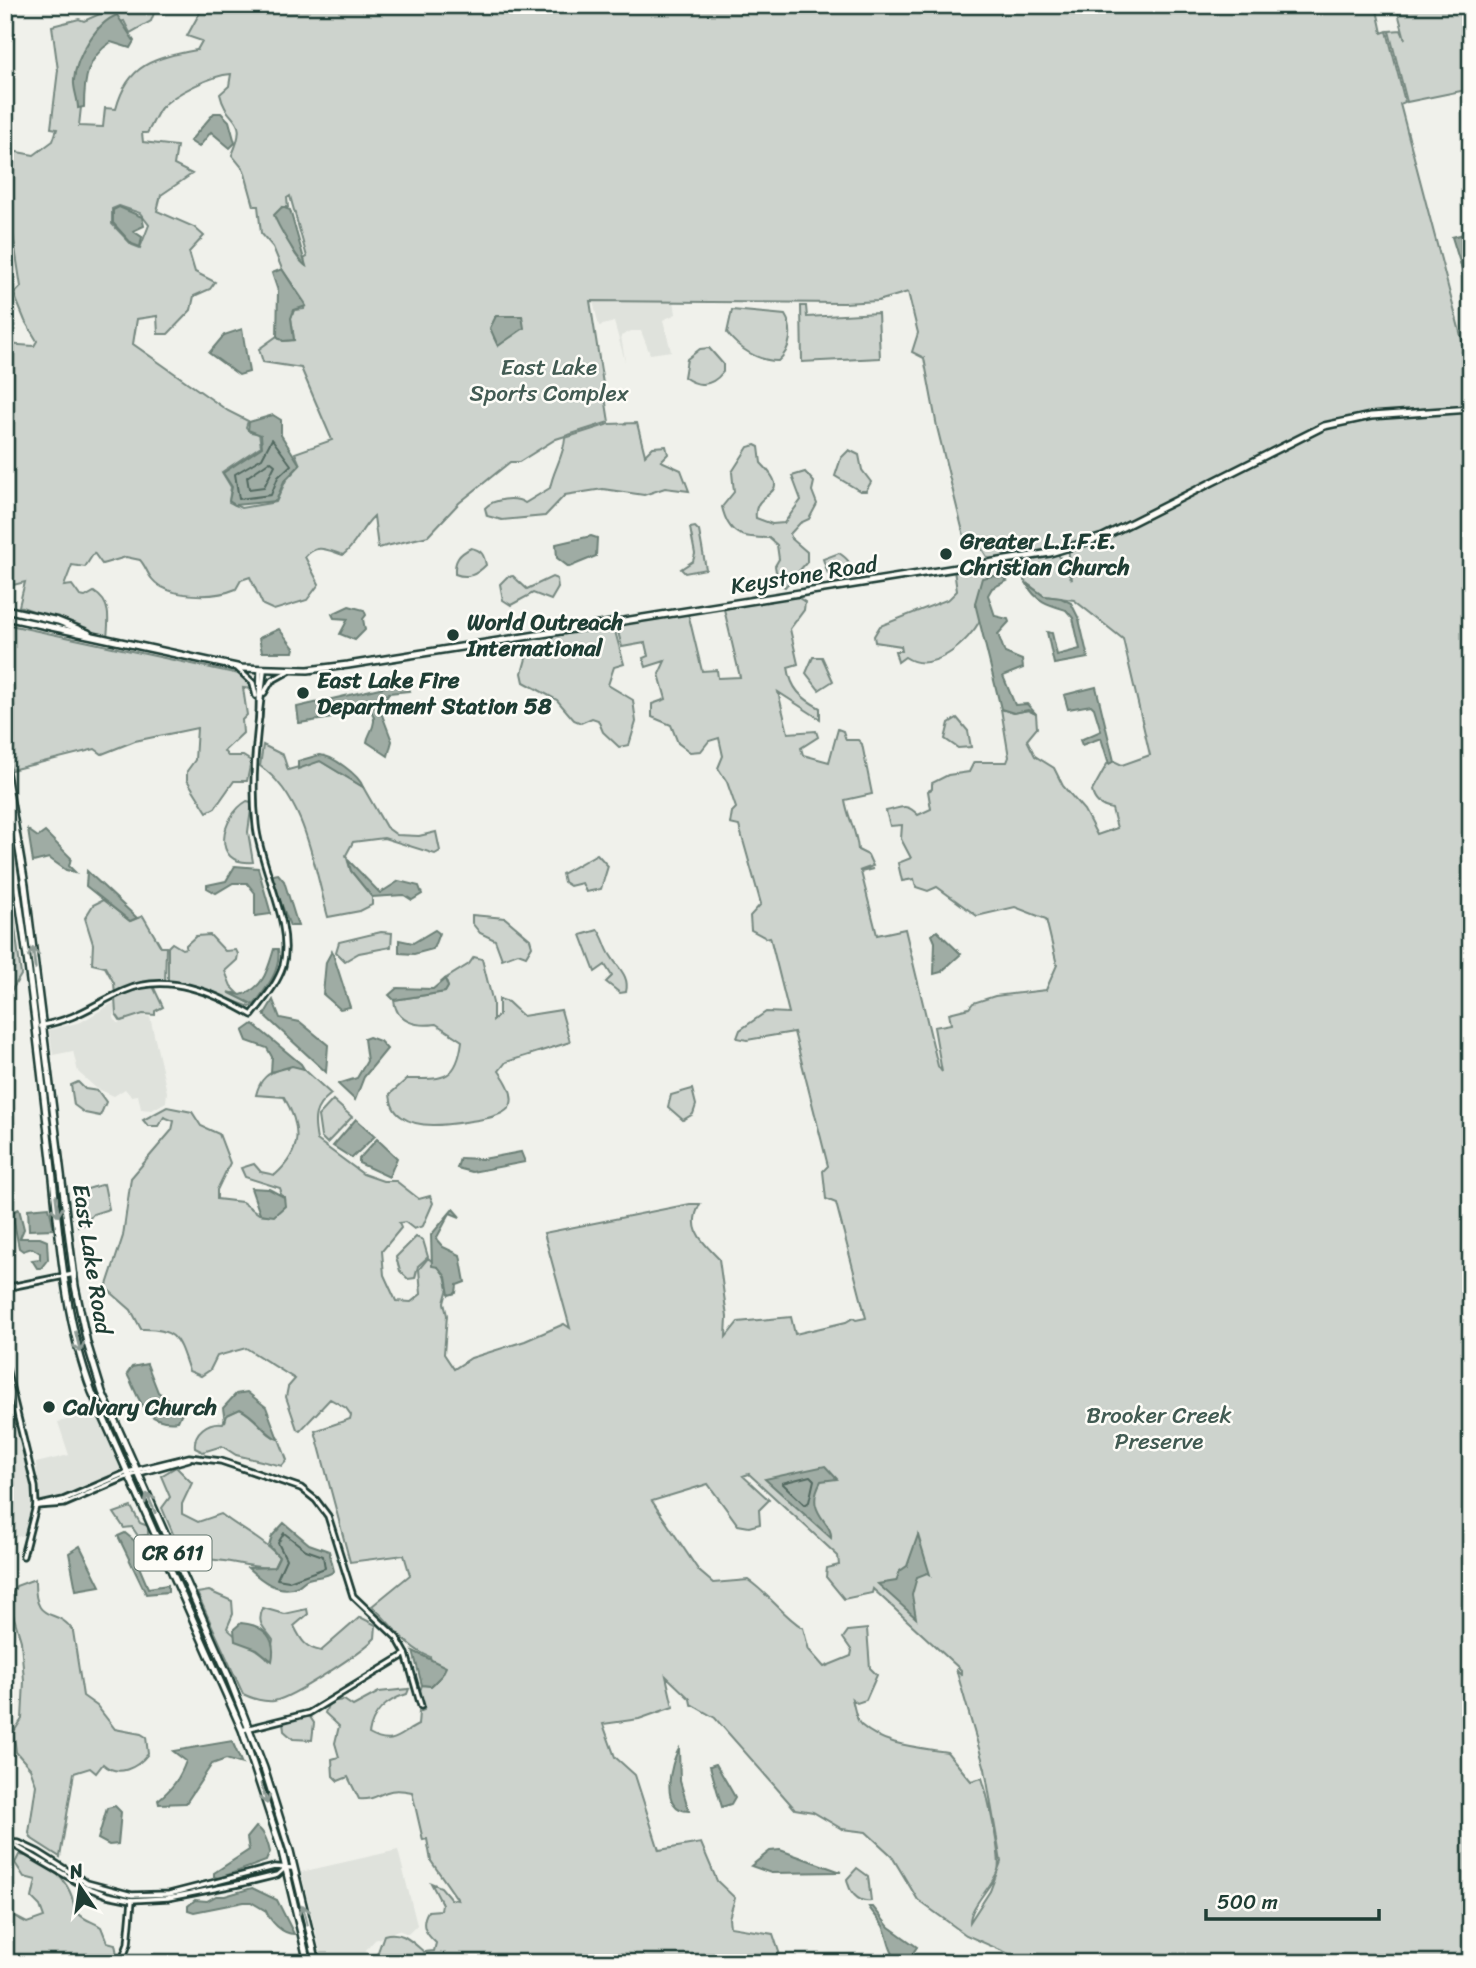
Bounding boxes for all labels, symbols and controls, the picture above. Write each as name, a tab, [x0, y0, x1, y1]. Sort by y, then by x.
park label: East Lake Sports Complex	[470, 347, 629, 414]
place label: Greater L.I.F.E. Christian Church	[959, 521, 1130, 588]
street label: Keystone Road	[728, 543, 882, 607]
marker: Greater L.I.F.E. Christian Church	[938, 546, 954, 562]
place label: World Outreach International	[466, 602, 623, 669]
marker: World Outreach International	[445, 627, 461, 643]
place label: East Lake Fire Department Station 58	[317, 660, 552, 727]
marker: East Lake Fire Department Station 58	[295, 685, 311, 701]
one-way arrow	[27, 947, 40, 970]
street label: East Lake Road	[60, 1181, 124, 1339]
one-way arrow	[50, 1194, 63, 1217]
one-way arrow	[72, 1330, 85, 1353]
place label: Calvary Church	[62, 1387, 217, 1428]
park label: Brooker Creek Preserve	[1086, 1395, 1232, 1462]
marker: Calvary Church	[41, 1399, 57, 1415]
one-way arrow	[144, 1493, 157, 1514]
road number: CR 611	[134, 1536, 212, 1570]
one-way arrow	[258, 1783, 271, 1805]
north arrow	[46, 1853, 116, 1923]
text: N	[65, 1853, 87, 1889]
scale bar	[1206, 1877, 1380, 1921]
text: 500 m	[1217, 1883, 1278, 1921]
one-way arrow	[298, 1904, 311, 1927]

